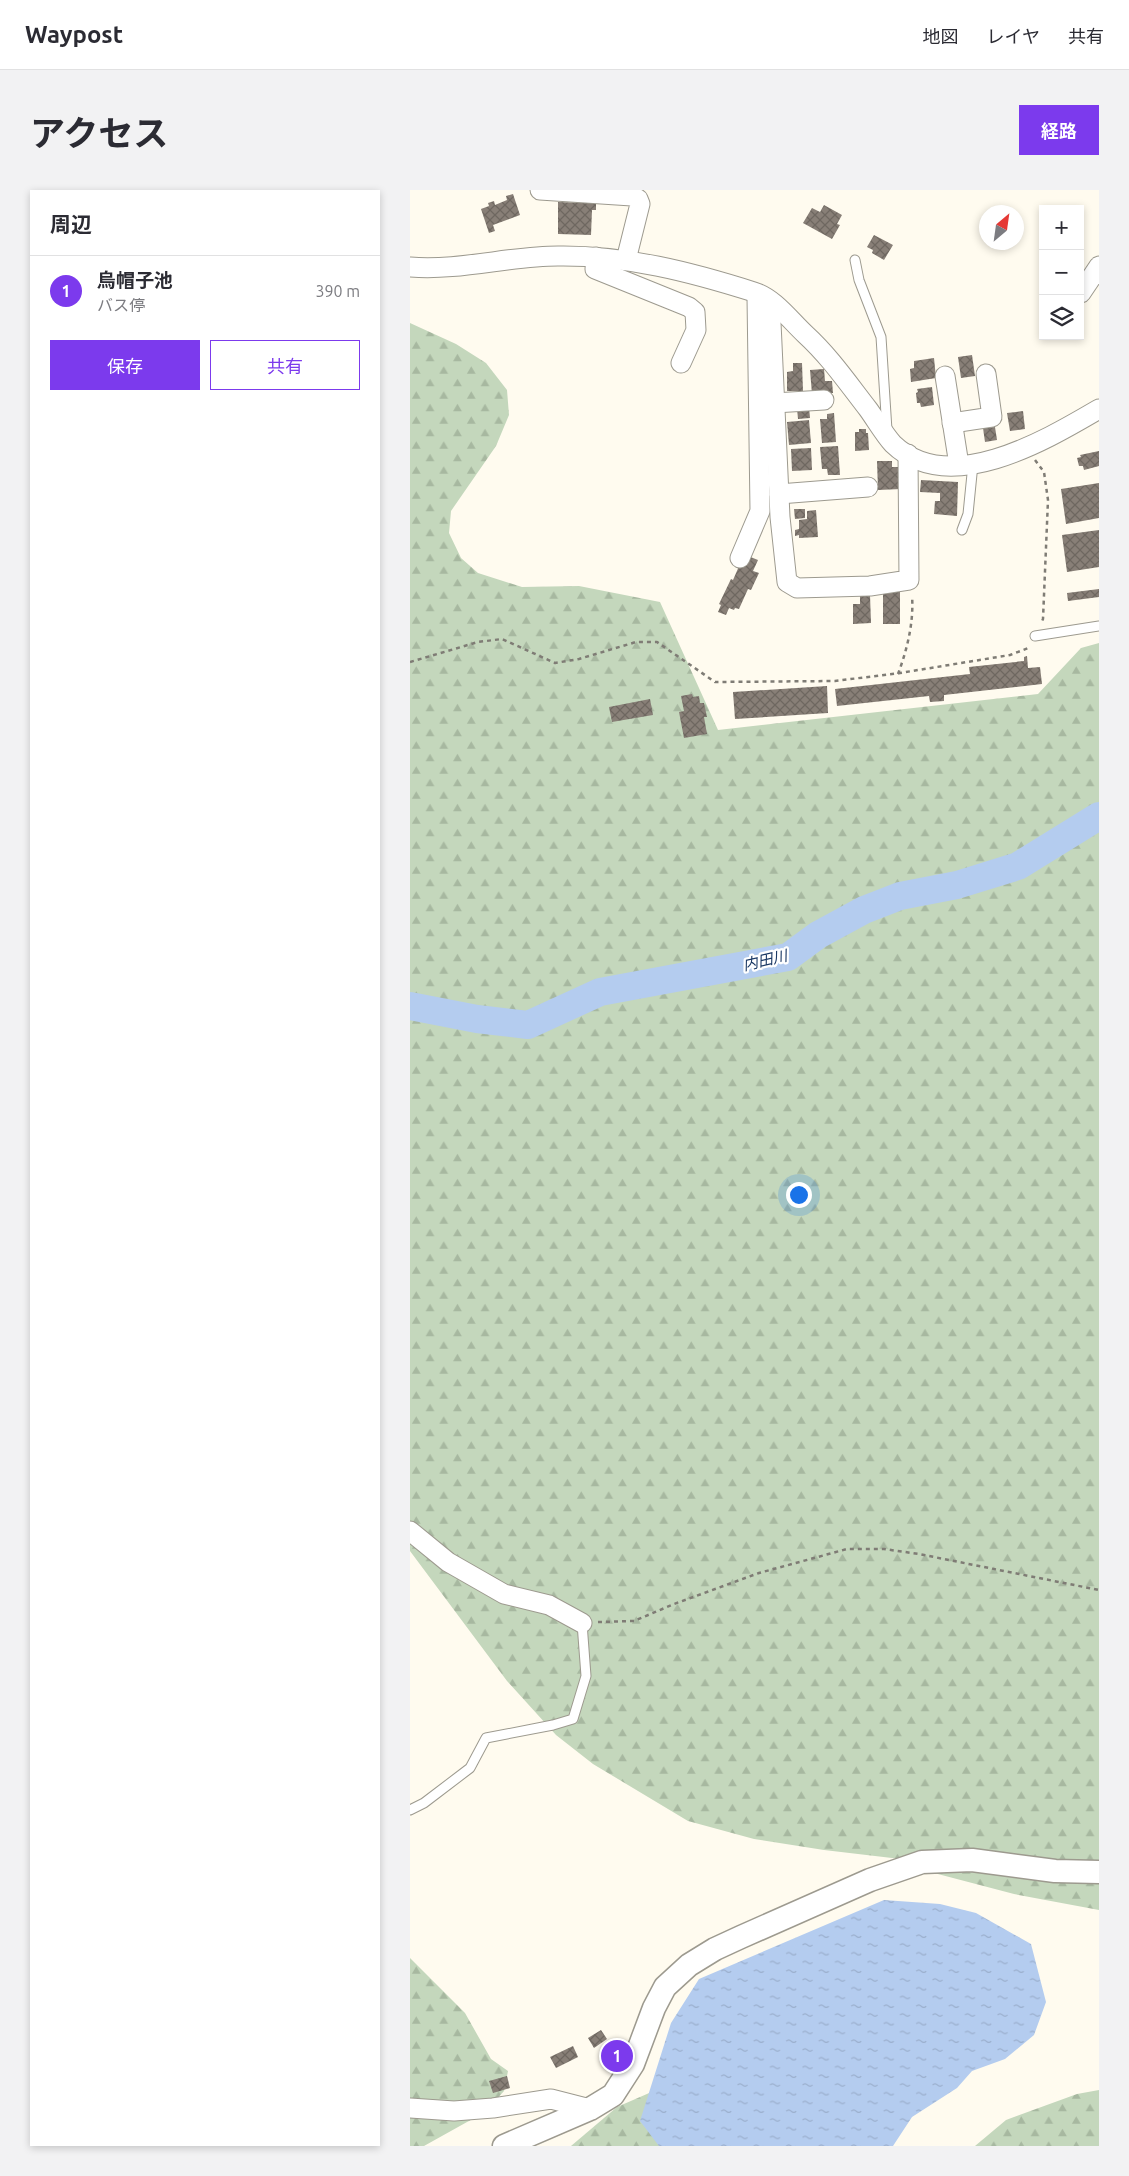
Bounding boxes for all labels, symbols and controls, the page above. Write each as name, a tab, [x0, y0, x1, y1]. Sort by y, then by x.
text: Waypost	[25, 21, 123, 48]
text: 地図	[923, 26, 959, 46]
text: レイヤ	[987, 26, 1040, 46]
text: 共有	[1068, 26, 1104, 46]
button: 経路	[1019, 105, 1099, 155]
text: アクセス	[30, 113, 168, 153]
north arrow	[979, 205, 1024, 250]
map controls	[1039, 205, 1084, 340]
button: +	[1039, 205, 1084, 250]
text: 周辺	[50, 212, 92, 236]
button: −	[1039, 250, 1084, 295]
text: 烏帽子池	[97, 269, 173, 291]
text: 1	[61, 282, 71, 300]
text: 390 m	[315, 282, 360, 300]
button: layers	[1039, 295, 1084, 340]
text: バス停	[97, 296, 145, 314]
button: 保存	[50, 340, 200, 390]
button: 共有	[210, 340, 360, 390]
water label: 内田川	[741, 946, 791, 973]
your location	[786, 1182, 812, 1208]
pin: 1	[601, 2037, 633, 2075]

